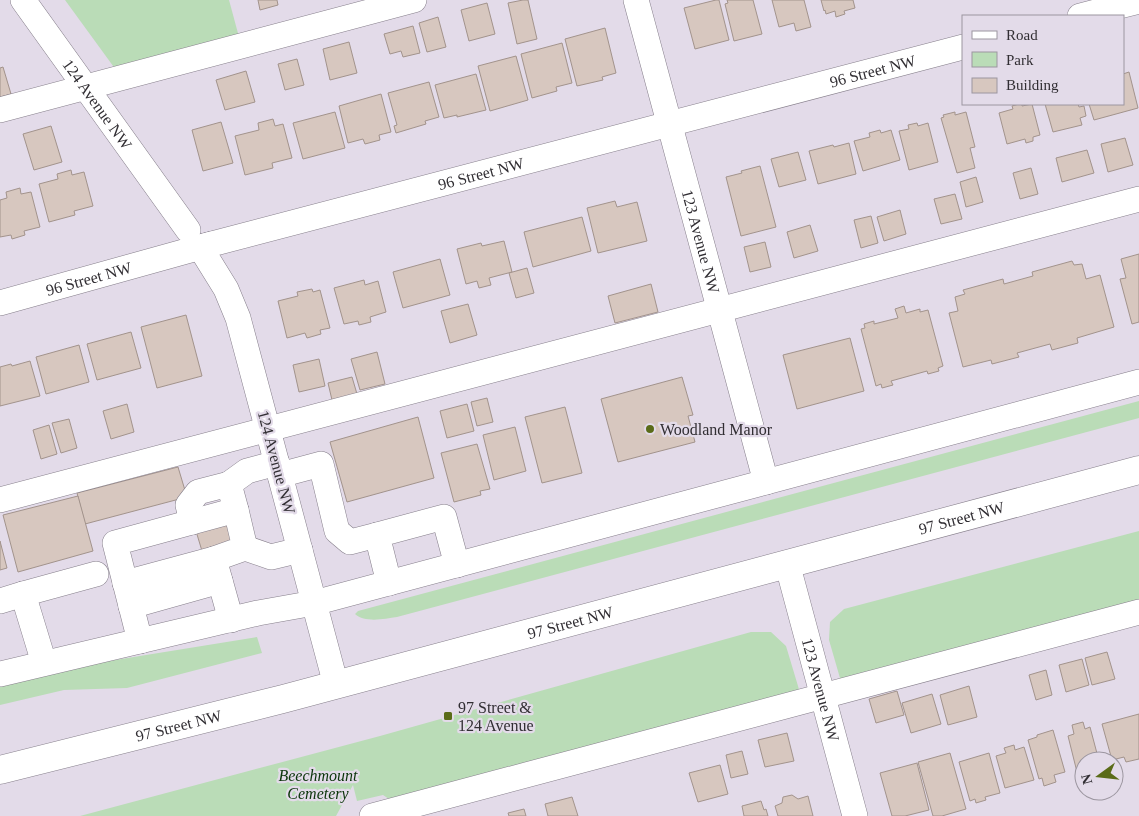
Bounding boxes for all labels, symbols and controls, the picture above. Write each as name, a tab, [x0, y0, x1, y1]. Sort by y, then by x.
legend	[962, 15, 1124, 105]
text: Road	[1006, 27, 1038, 43]
street label: 96 Street NW	[828, 52, 918, 91]
text: Park	[1006, 52, 1034, 68]
street label: 124 Avenue NW	[59, 56, 136, 153]
text: Building	[1006, 77, 1059, 93]
street label: 96 Street NW	[436, 154, 527, 193]
street label: 123 Avenue NW	[679, 188, 723, 296]
street label: 96 Street NW	[44, 259, 134, 299]
street label: 124 Avenue NW	[255, 409, 299, 517]
place label: Woodland Manor	[660, 421, 773, 438]
marker: Woodland Manor	[644, 423, 656, 435]
street label: 97 Street NW	[917, 498, 1007, 538]
street label: 97 Street NW	[526, 603, 616, 642]
street label: 123 Avenue NW	[799, 636, 843, 744]
place label: 97 Street & 124 Avenue	[458, 699, 534, 734]
street label: 97 Street NW	[134, 707, 224, 745]
marker: 97 Street & 124 Avenue	[442, 710, 454, 722]
north arrow	[1074, 751, 1124, 801]
park label: Beechmount Cemetery	[278, 767, 358, 803]
text: N	[1078, 772, 1095, 786]

